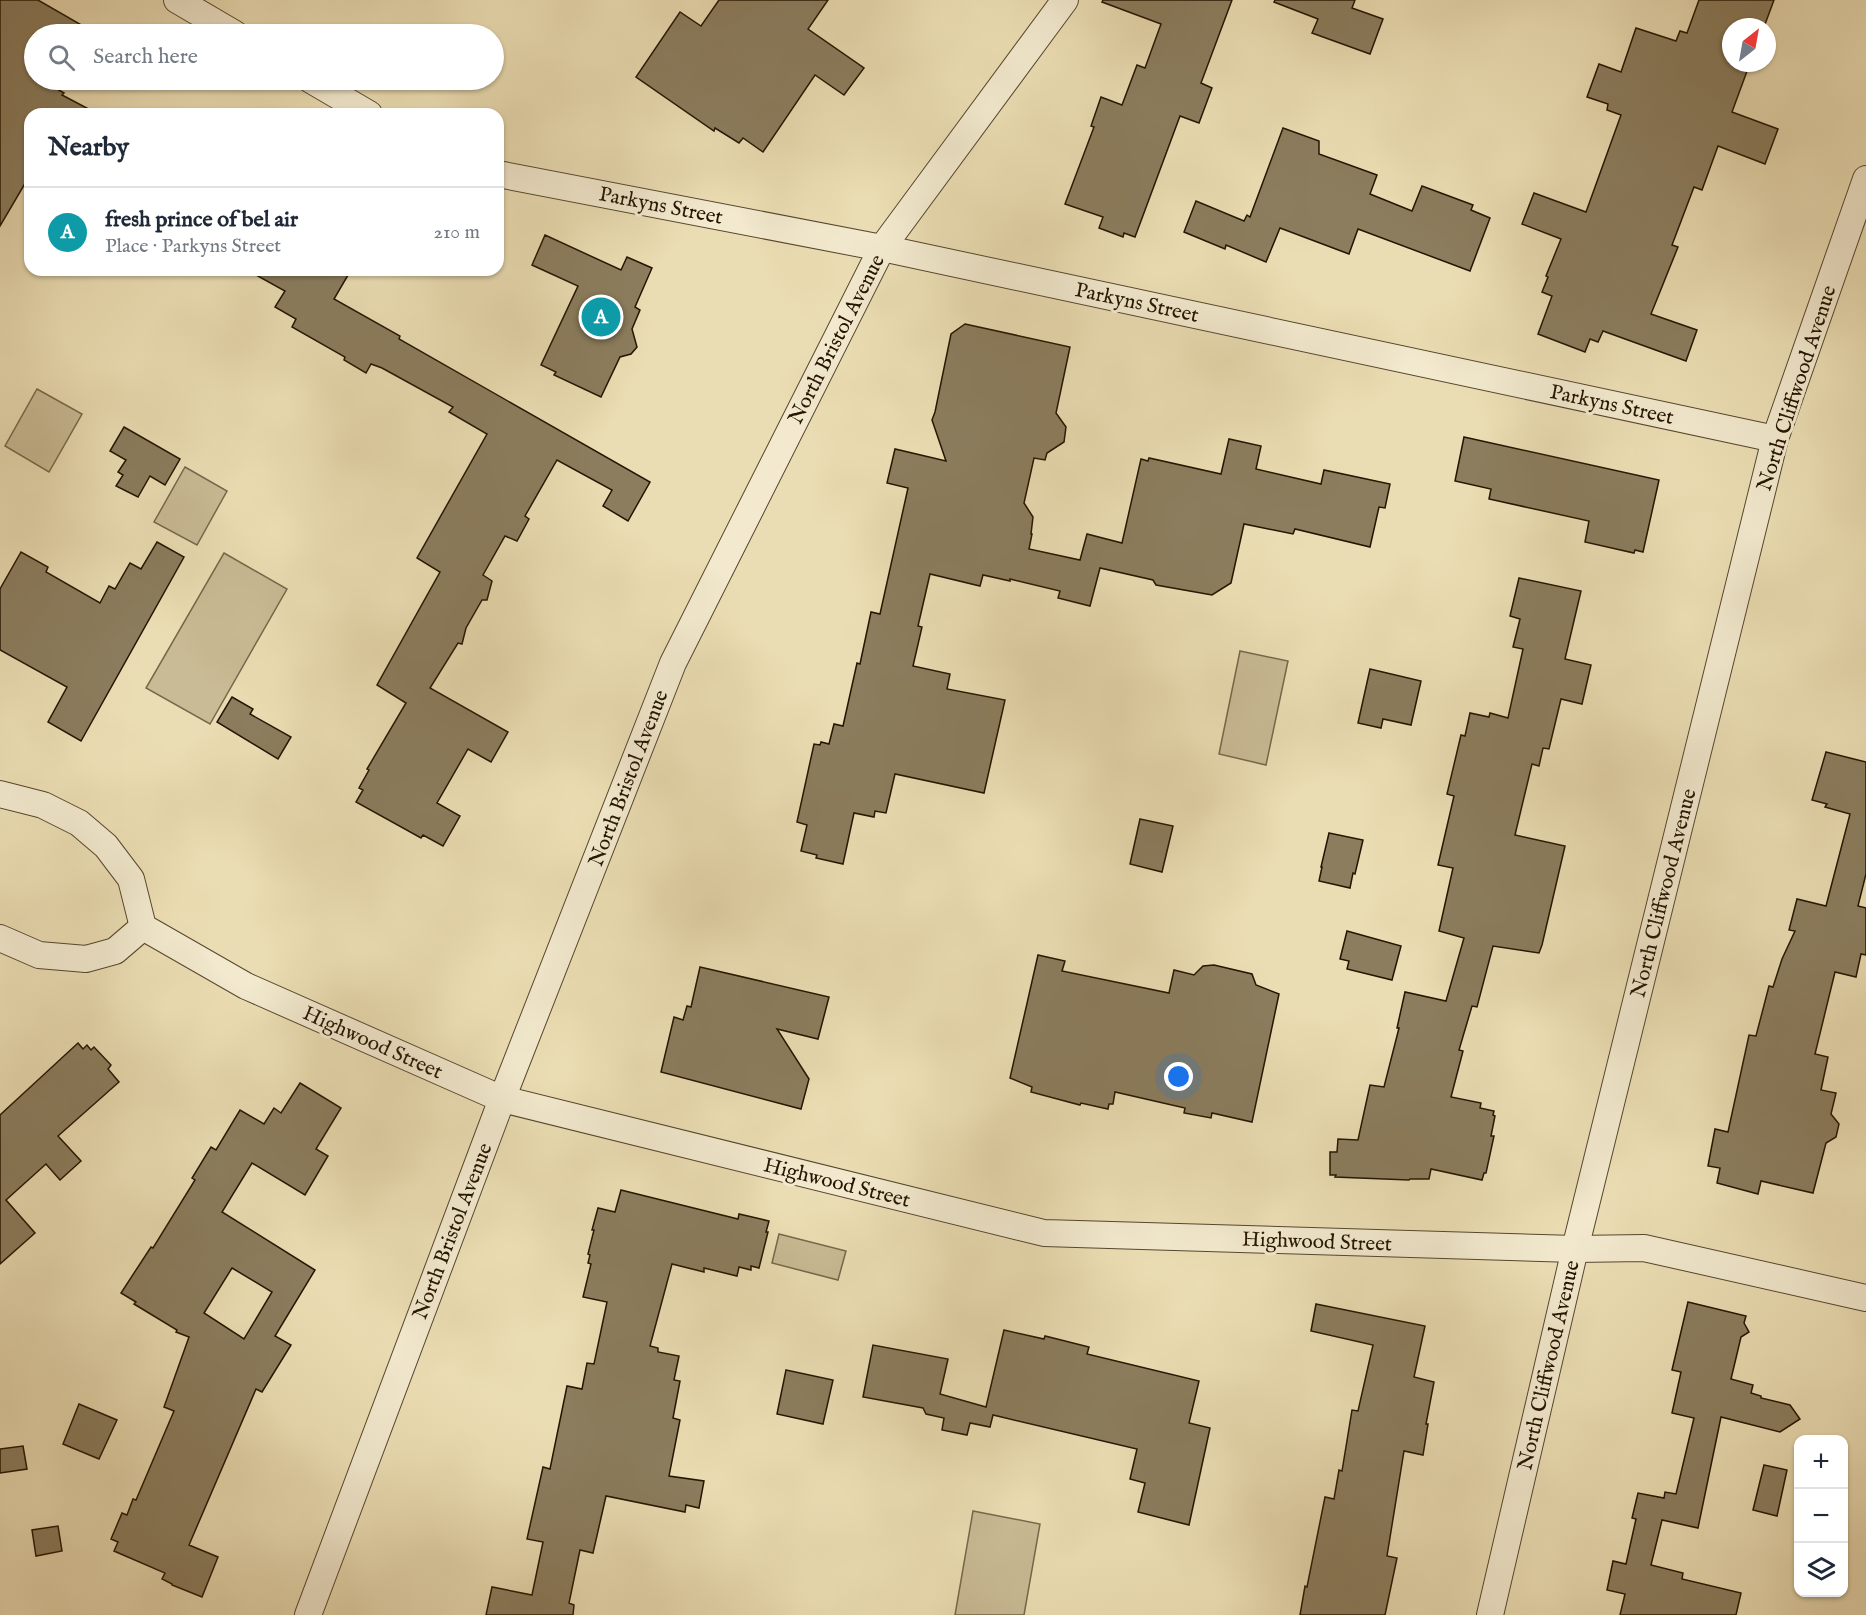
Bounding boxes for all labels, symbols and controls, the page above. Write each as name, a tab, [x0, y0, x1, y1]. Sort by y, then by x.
north arrow	[1722, 18, 1776, 72]
search box	[24, 24, 504, 90]
icon: search	[45, 41, 78, 74]
text: Search here	[93, 43, 198, 71]
text: Nearby	[48, 131, 129, 164]
street label: Parkyns Street	[596, 181, 725, 232]
text: fresh prince of bel air	[105, 206, 298, 234]
text: A	[61, 220, 74, 245]
text: 210 m	[434, 220, 480, 245]
text: Place · Parkyns Street	[105, 234, 281, 259]
street label: North Bristol Avenue	[783, 250, 892, 429]
street label: Parkyns Street	[1072, 277, 1201, 330]
street label: North Cliffwood Avenue	[1751, 282, 1844, 495]
pin: A	[582, 294, 620, 340]
street label: Parkyns Street	[1547, 379, 1676, 432]
street label: North Bristol Avenue	[583, 686, 676, 871]
street label: North Cliffwood Avenue	[1625, 786, 1704, 1001]
street label: Highwood Street	[298, 1001, 446, 1086]
your location	[1164, 1062, 1193, 1091]
street label: North Bristol Avenue	[407, 1139, 500, 1324]
street label: Highwood Street	[761, 1152, 913, 1215]
street label: Highwood Street	[1241, 1226, 1392, 1259]
street label: North Cliffwood Avenue	[1512, 1257, 1587, 1473]
map controls	[1794, 1435, 1848, 1597]
button: +	[1794, 1435, 1848, 1489]
button: −	[1794, 1489, 1848, 1543]
button: layers	[1794, 1543, 1848, 1597]

